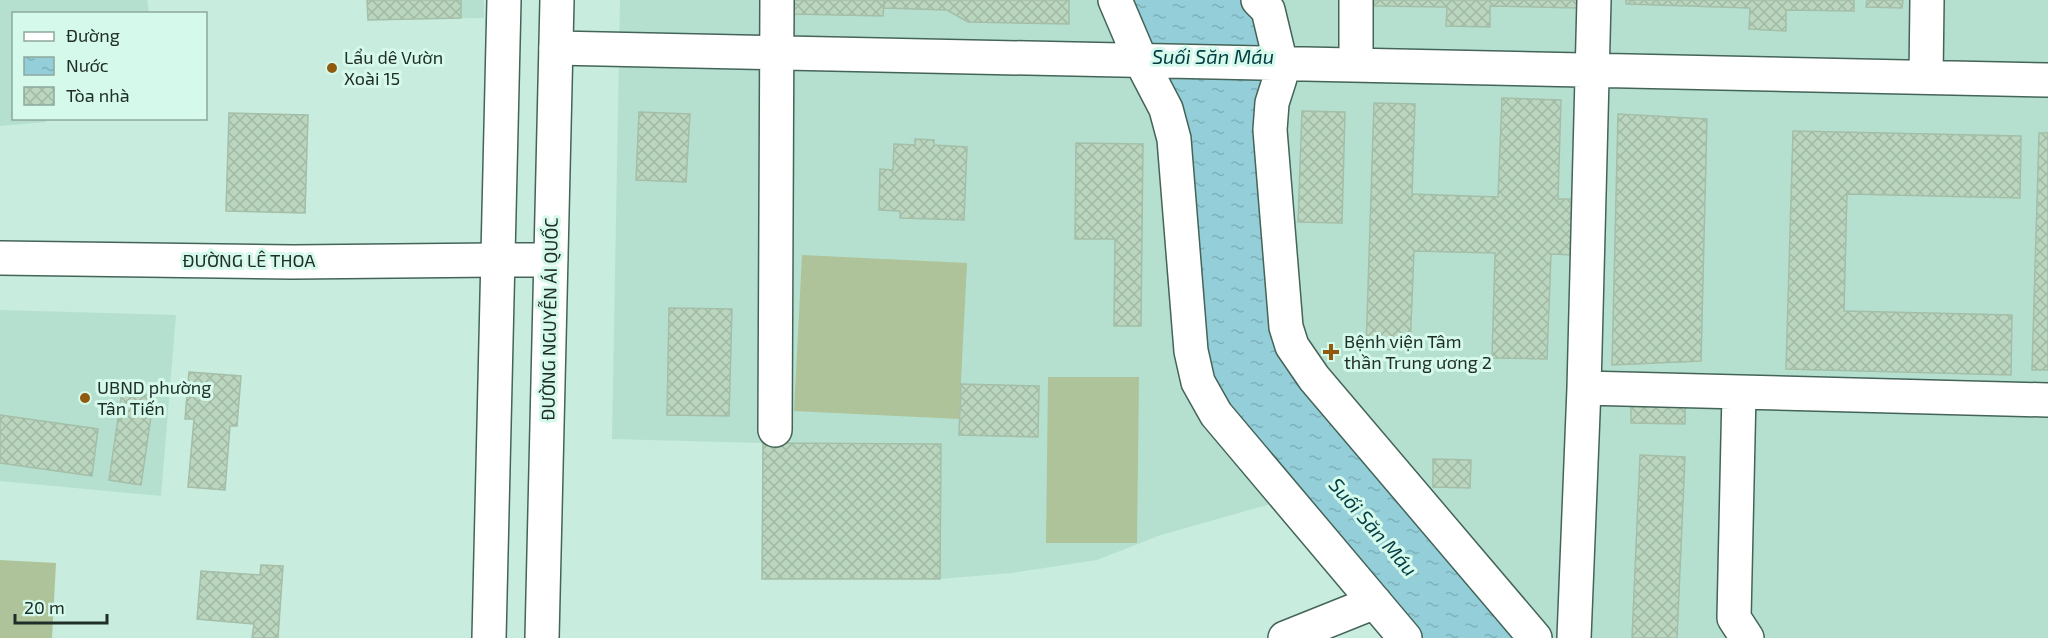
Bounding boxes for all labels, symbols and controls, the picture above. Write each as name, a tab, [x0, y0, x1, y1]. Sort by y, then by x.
legend	[12, 12, 207, 120]
text: Đường	[66, 24, 120, 46]
water label: Suối Săn Máu	[1152, 44, 1274, 68]
place label: Lẩu dê Vườn Xoài 15	[344, 46, 443, 89]
text: Nước	[66, 54, 109, 76]
marker: Lẩu dê Vườn Xoài 15	[325, 61, 339, 75]
text: Tòa nhà	[66, 84, 130, 106]
street label: ĐƯỜNG NGUYỄN ÁI QUỐC	[535, 217, 562, 421]
street label: ĐƯỜNG LÊ THOA	[182, 249, 316, 271]
place label: Bệnh viện Tâm thần Trung ương 2	[1344, 330, 1492, 373]
marker: Bệnh viện Tâm thần Trung ương 2	[1322, 343, 1340, 361]
place label: UBND phường Tân Tiến	[97, 376, 211, 419]
marker: UBND phường Tân Tiến	[78, 391, 92, 405]
water label: Suối Săn Máu	[1325, 472, 1423, 580]
scale bar	[15, 587, 106, 625]
text: 20 m	[24, 596, 65, 618]

